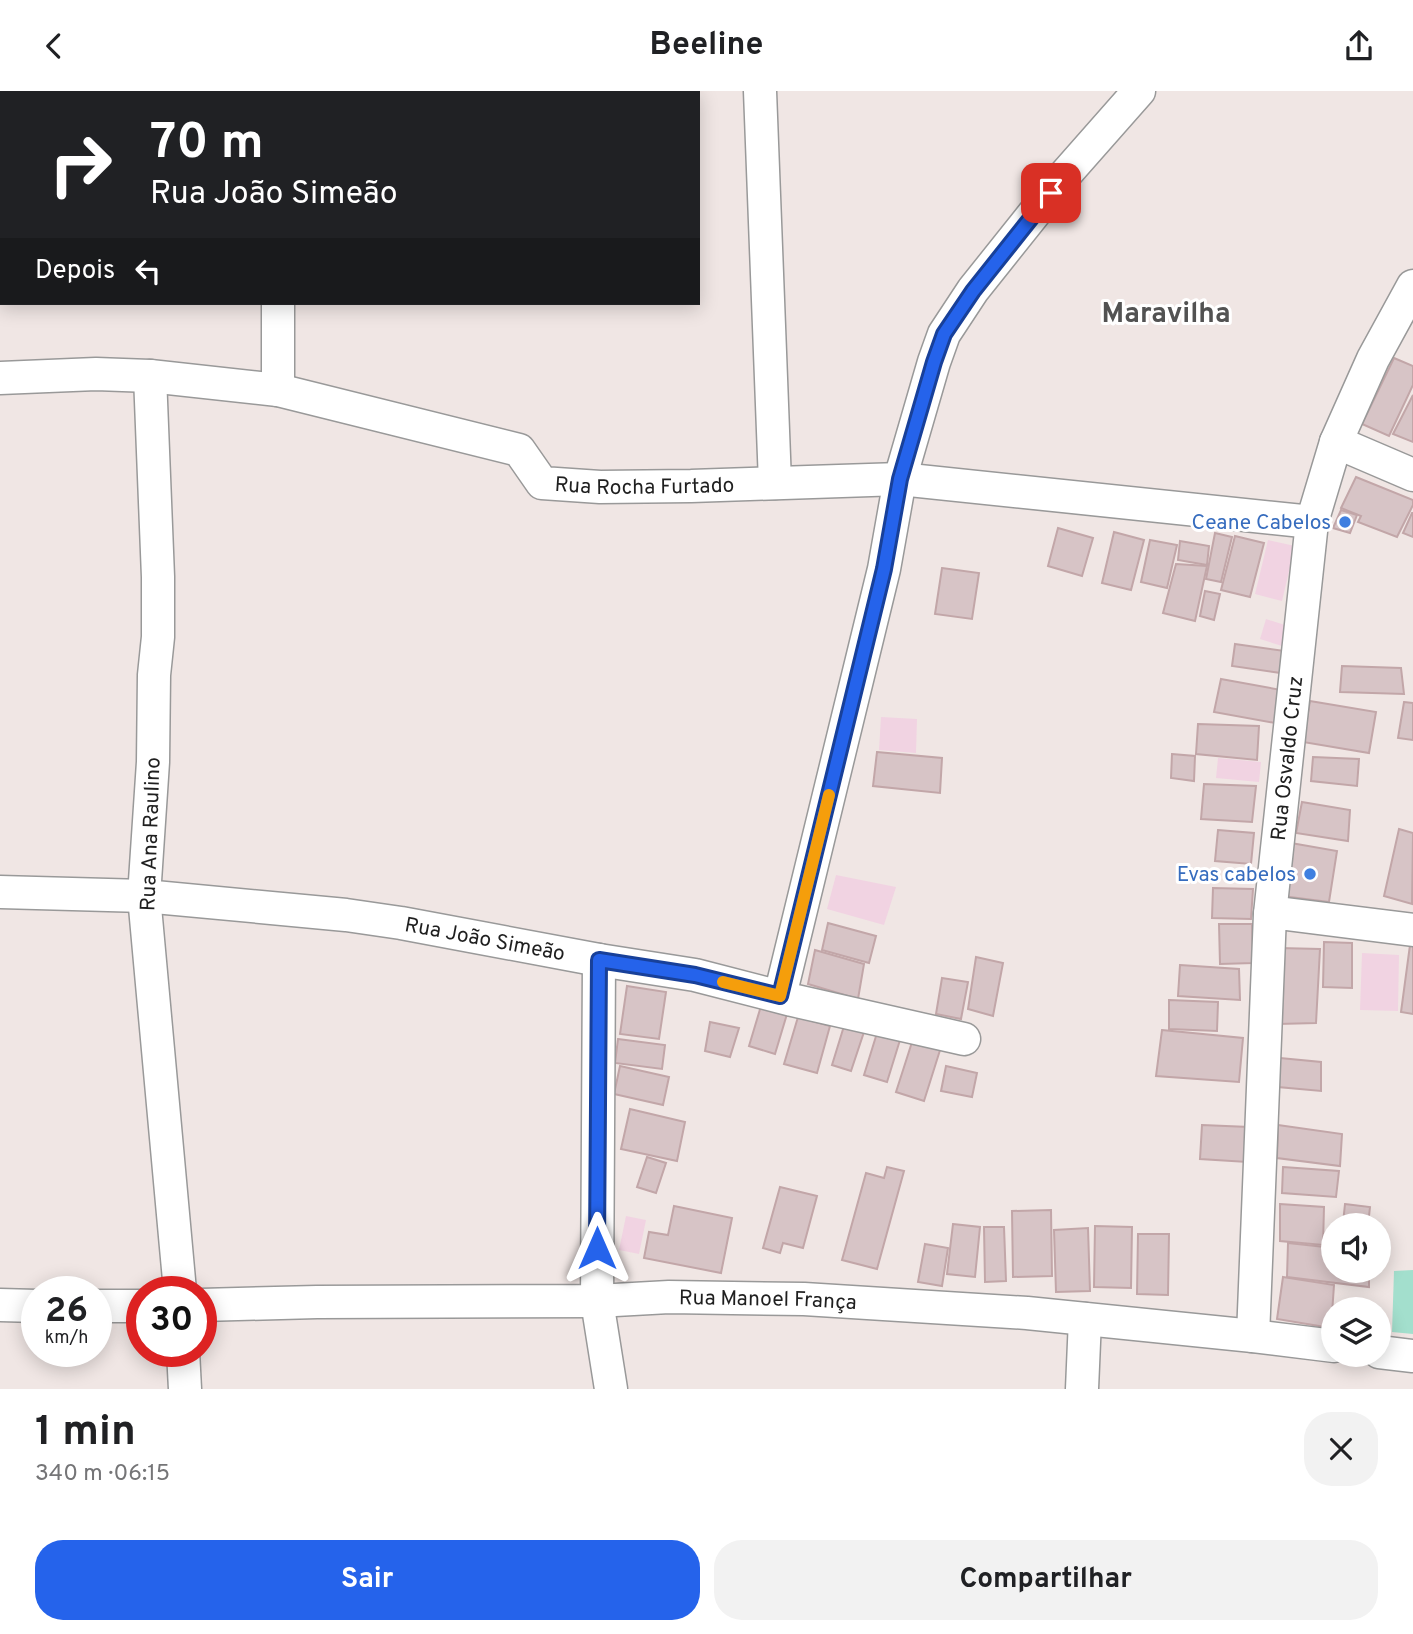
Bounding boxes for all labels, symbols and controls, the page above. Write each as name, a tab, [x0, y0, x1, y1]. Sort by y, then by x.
text: Beeline	[650, 26, 763, 66]
icon: back	[35, 27, 73, 65]
icon: share	[1340, 27, 1378, 65]
text: 70 m	[150, 114, 264, 176]
icon: right	[35, 119, 126, 210]
pin	[1021, 163, 1081, 223]
icon: arrive	[1032, 174, 1070, 212]
text: Rua João Simeão	[150, 175, 398, 215]
icon: left	[129, 252, 167, 290]
text: Depois	[35, 255, 115, 288]
district label: Maravilha	[1101, 297, 1231, 333]
street label: Rua Rocha Furtado	[554, 472, 735, 502]
place label: Ceane Cabelos	[1191, 510, 1331, 537]
marker: Ceane Cabelos	[1337, 514, 1353, 530]
street label: Rua Osvaldo Cruz	[1266, 675, 1310, 842]
street label: Rua Ana Raulino	[135, 757, 168, 912]
place label: Evas cabelos	[1177, 862, 1296, 889]
marker: Evas cabelos	[1302, 866, 1318, 882]
street label: Rua João Simeão	[402, 912, 567, 968]
position arrow	[560, 1211, 634, 1285]
map controls	[1321, 1213, 1391, 1367]
button: sound	[1321, 1213, 1391, 1283]
speed limit sign: 30	[126, 1276, 217, 1367]
street label: Rua Manoel França	[679, 1285, 857, 1317]
text: 26	[45, 1290, 88, 1334]
button: layers	[1321, 1297, 1391, 1367]
text: km/h	[45, 1327, 88, 1350]
text: 1 min	[35, 1407, 136, 1460]
button: close	[1304, 1412, 1378, 1486]
text: 340 m · 06:15	[35, 1460, 170, 1489]
button: Sair	[35, 1540, 700, 1620]
button: Compartilhar	[714, 1540, 1378, 1620]

